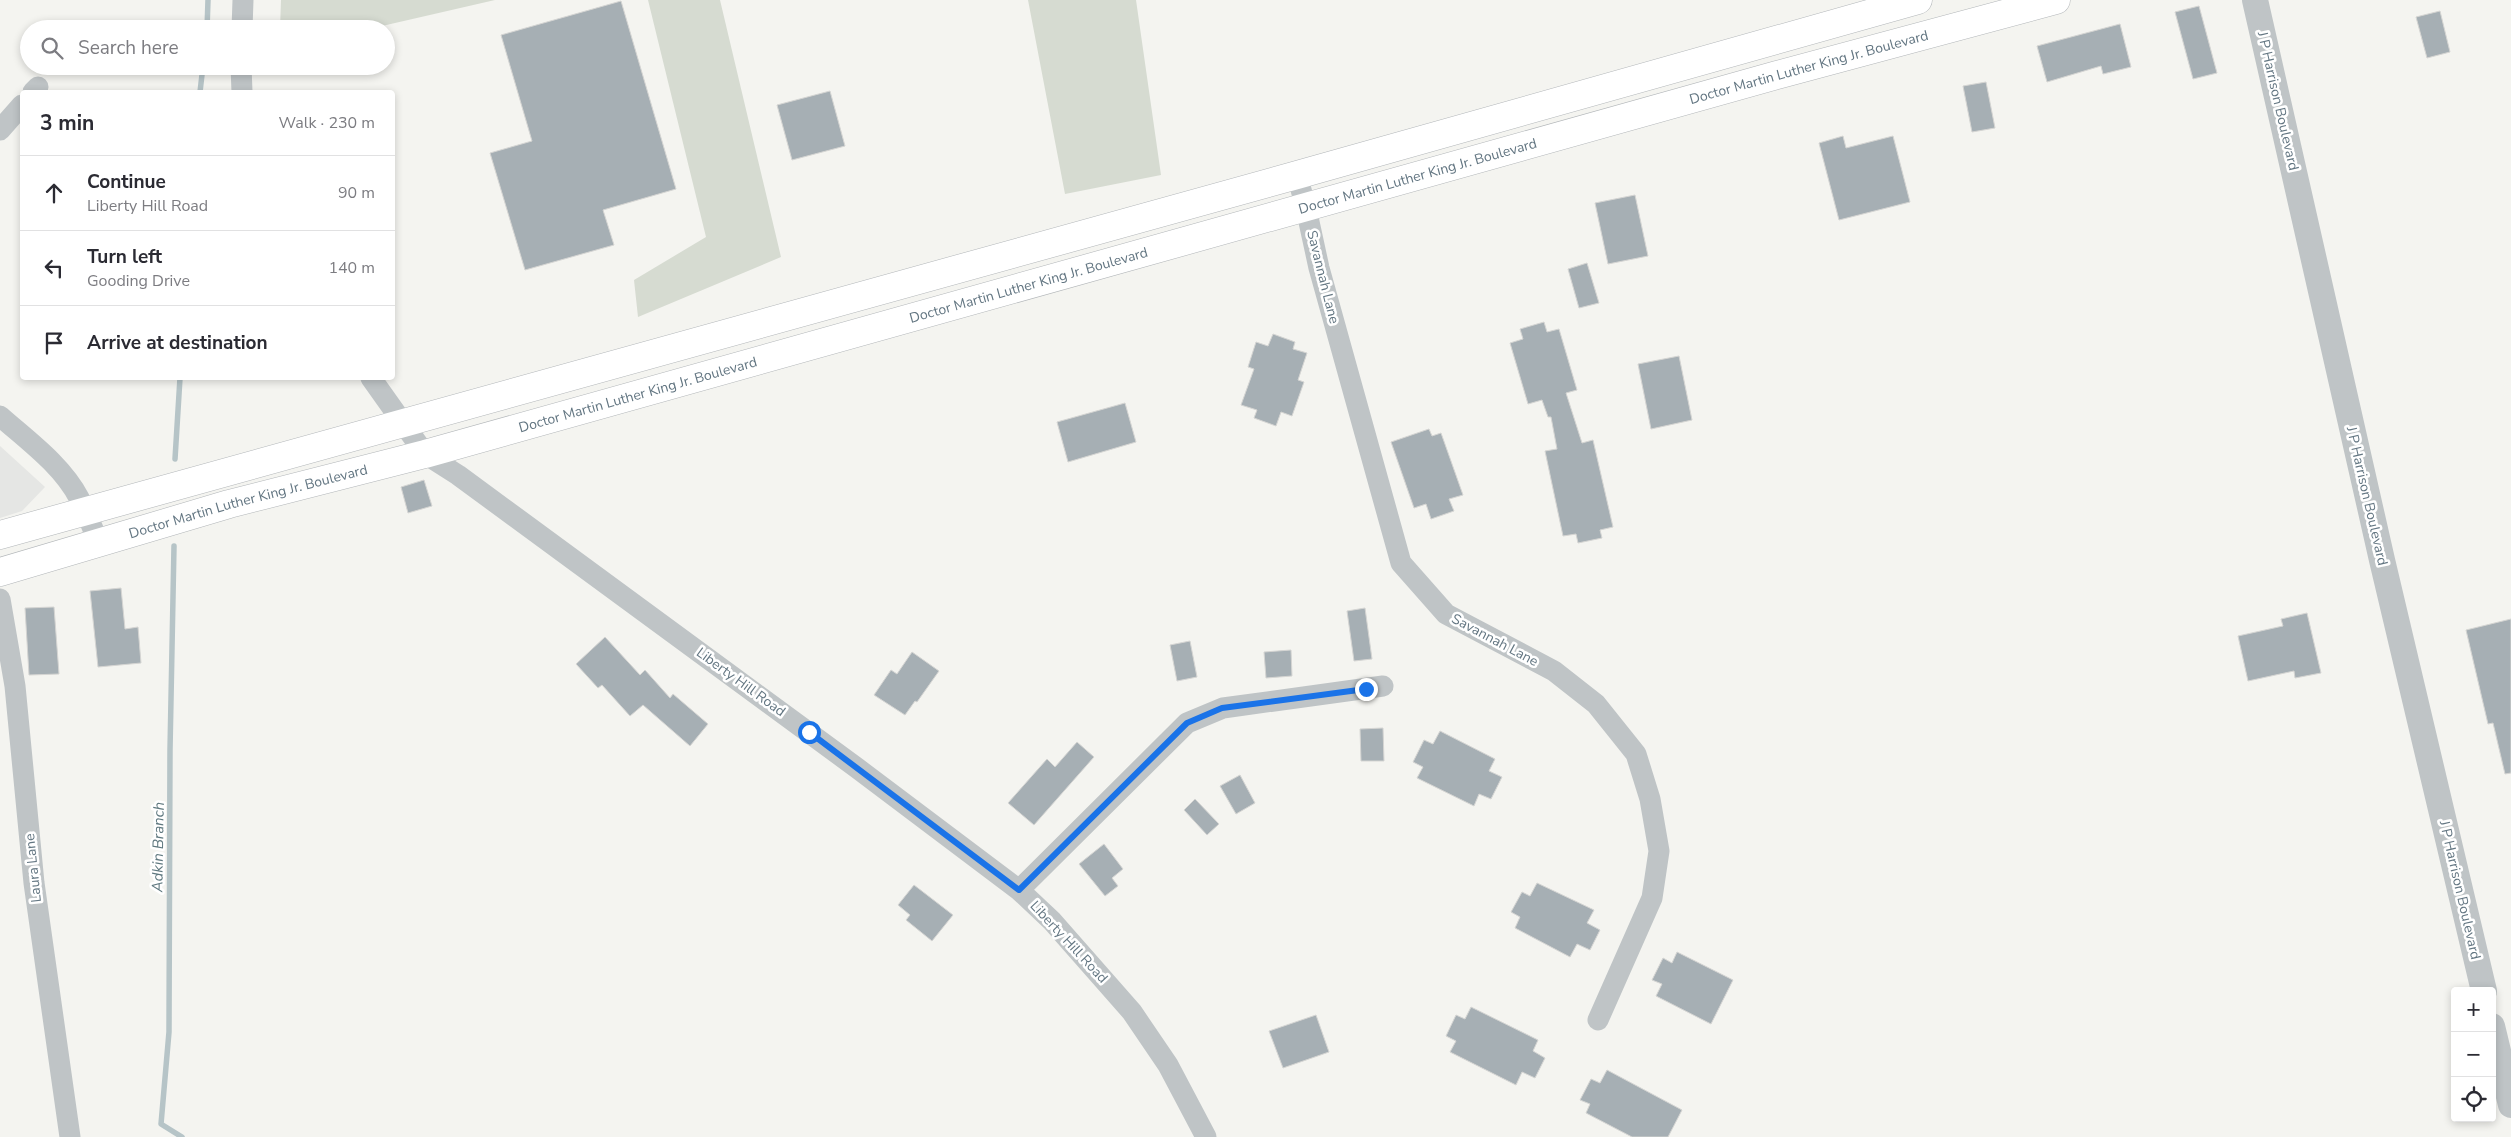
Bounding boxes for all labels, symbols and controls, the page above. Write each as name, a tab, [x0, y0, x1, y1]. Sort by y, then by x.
search box	[20, 20, 395, 75]
street label: Doctor Martin Luther King Jr. Boulevard	[1687, 25, 1930, 109]
street label: J P Harrison Boulevard	[2253, 29, 2303, 172]
icon: search	[38, 34, 66, 62]
text: Search here	[78, 35, 179, 61]
text: 3 min	[40, 109, 94, 137]
text: Walk · 230 m	[279, 112, 375, 134]
street label: Doctor Martin Luther King Jr. Boulevard	[1296, 133, 1539, 218]
text: Continue	[87, 169, 166, 195]
icon: ahead	[40, 179, 68, 207]
text: 90 m	[338, 182, 375, 204]
text: Liberty Hill Road	[87, 195, 208, 217]
street label: Savannah Lane	[1302, 228, 1344, 326]
street label: Doctor Martin Luther King Jr. Boulevard	[907, 242, 1150, 327]
text: Turn left	[87, 244, 162, 270]
icon: left	[40, 254, 68, 282]
text: 140 m	[328, 257, 375, 279]
text: Gooding Drive	[87, 270, 190, 292]
icon: arrive	[40, 329, 68, 357]
text: Arrive at destination	[87, 330, 268, 356]
street label: Doctor Martin Luther King Jr. Boulevard	[516, 352, 759, 437]
street label: J P Harrison Boulevard	[2342, 424, 2392, 567]
street label: Doctor Martin Luther King Jr. Boulevard	[126, 460, 369, 543]
street label: Savannah Lane	[1448, 609, 1542, 671]
street label: Liberty Hill Road	[693, 643, 789, 721]
route end	[1355, 678, 1378, 701]
route start	[798, 721, 821, 744]
water label: Adkin Branch	[147, 802, 169, 893]
street label: J P Harrison Boulevard	[2435, 818, 2485, 961]
street label: Laura Lane	[20, 833, 46, 903]
street label: Liberty Hill Road	[1026, 897, 1112, 987]
map controls	[2451, 987, 2496, 1122]
button: +	[2451, 987, 2496, 1032]
button: −	[2451, 1032, 2496, 1077]
button: locate	[2451, 1077, 2496, 1122]

